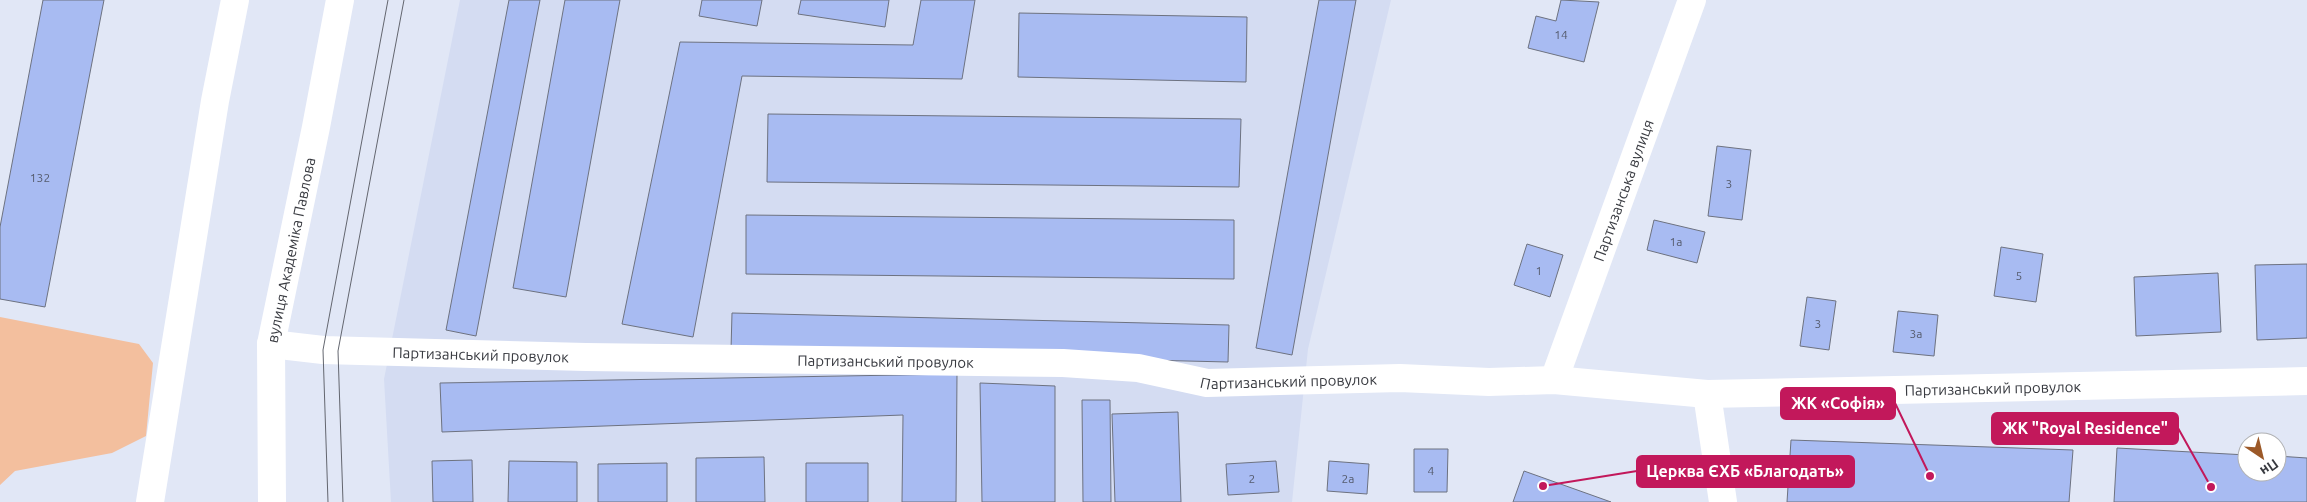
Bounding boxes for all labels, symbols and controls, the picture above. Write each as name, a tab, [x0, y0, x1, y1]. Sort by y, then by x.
house number: 14	[1554, 28, 1568, 41]
street label: Партизанська вулиця	[1589, 117, 1656, 263]
street label: вулиця Академіка Павлова	[263, 156, 318, 344]
house number: 132	[30, 171, 50, 184]
house number: 3	[1726, 177, 1732, 190]
house number: 1а	[1670, 235, 1682, 248]
house number: 1	[1536, 264, 1542, 277]
house number: 5	[2016, 269, 2022, 282]
house number: 3	[1815, 317, 1821, 330]
house number: 3а	[1910, 327, 1922, 340]
street label: Партизанський провулок	[392, 343, 569, 365]
street label: Партизанський провулок	[797, 351, 974, 370]
street label: Партизанський провулок	[1199, 370, 1377, 392]
street label: Партизанський провулок	[1904, 377, 2082, 398]
callout: ЖК «Софія»	[1781, 388, 1895, 419]
text: ЖК «Софія»	[1791, 394, 1885, 412]
callout: ЖК "Royal Residence"	[1992, 413, 2178, 444]
text: ЖК "Royal Residence"	[2002, 419, 2168, 437]
north arrow	[2237, 432, 2287, 482]
callout: Церква ЄХБ «Благодать»	[1637, 456, 1854, 487]
text: Пн	[2257, 456, 2282, 479]
text: Церква ЄХБ «Благодать»	[1646, 462, 1844, 480]
house number: 4	[1428, 464, 1435, 477]
house number: 2	[1249, 472, 1255, 485]
house number: 2а	[1342, 472, 1354, 485]

